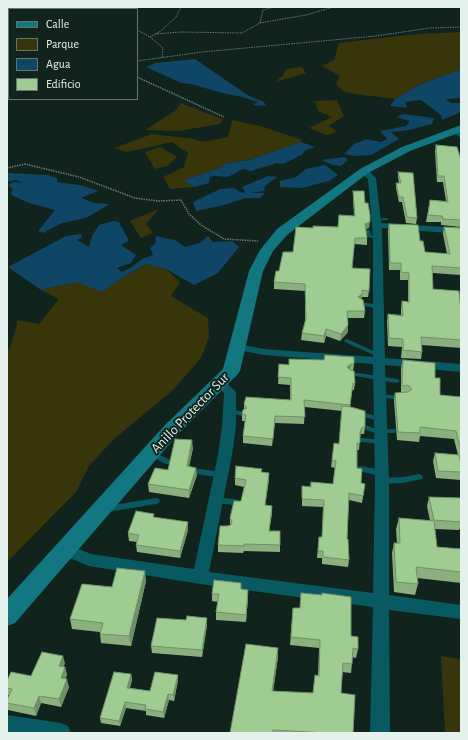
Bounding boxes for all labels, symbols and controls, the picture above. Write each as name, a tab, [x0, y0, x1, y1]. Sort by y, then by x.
legend	[8, 8, 138, 100]
text: Calle	[46, 18, 69, 30]
text: Parque	[46, 38, 79, 50]
text: Agua	[46, 58, 70, 70]
text: Edificio	[46, 78, 81, 90]
street label: Anillo Protector Sur	[147, 369, 233, 457]

